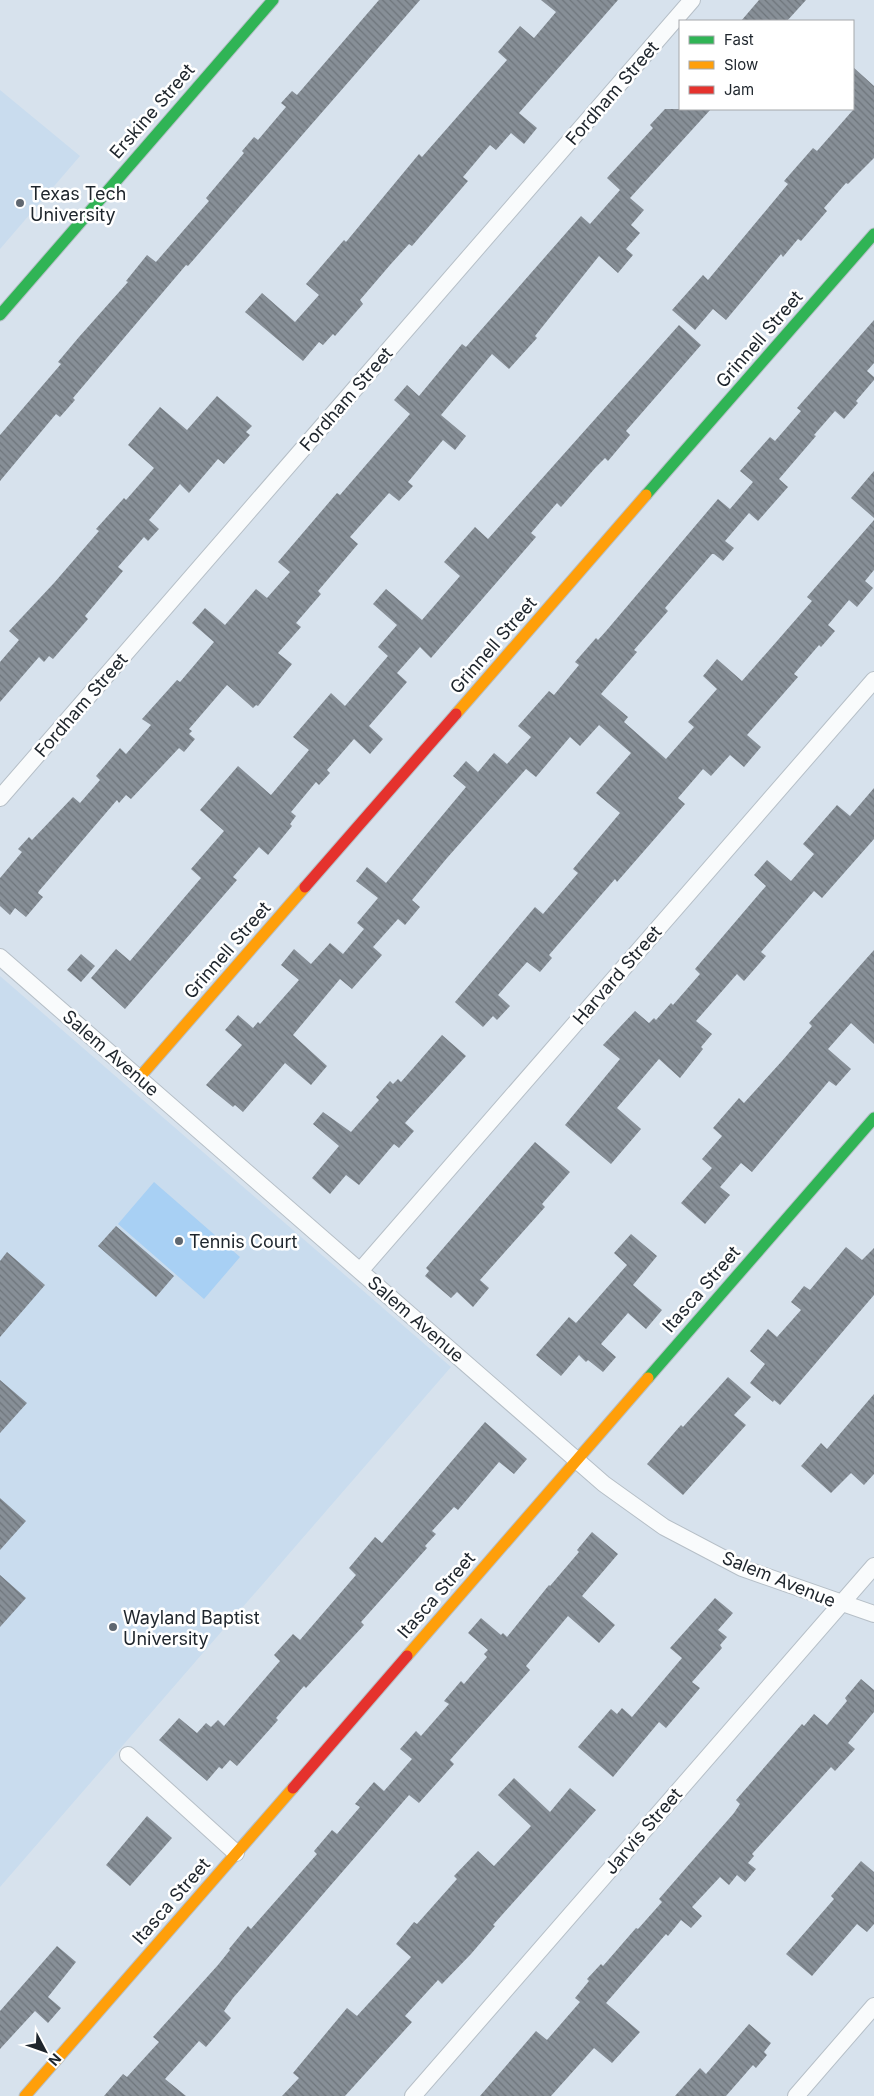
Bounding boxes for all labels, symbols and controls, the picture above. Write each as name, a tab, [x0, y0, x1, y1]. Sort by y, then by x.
legend	[679, 20, 854, 110]
text: Fast	[724, 30, 754, 49]
street label: Fordham Street	[561, 37, 663, 149]
text: Slow	[724, 55, 758, 74]
street label: Erskine Street	[105, 59, 199, 163]
text: Jam	[724, 80, 754, 99]
place label: Texas Tech University	[30, 183, 126, 225]
marker: Texas Tech University	[14, 197, 26, 209]
street label: Grinnell Street	[711, 286, 807, 392]
street label: Fordham Street	[295, 343, 397, 455]
street label: Grinnell Street	[445, 592, 541, 698]
street label: Fordham Street	[30, 649, 132, 761]
street label: Grinnell Street	[179, 897, 275, 1003]
street label: Harvard Street	[568, 921, 666, 1029]
street label: Salem Avenue	[59, 1006, 163, 1100]
place label: Tennis Court	[189, 1231, 298, 1252]
marker: Tennis Court	[173, 1235, 185, 1247]
street label: Itasca Street	[658, 1242, 744, 1336]
street label: Salem Avenue	[364, 1272, 468, 1366]
street label: Salem Avenue	[719, 1547, 839, 1611]
street label: Itasca Street	[393, 1548, 479, 1642]
place label: Wayland Baptist University	[123, 1607, 260, 1649]
marker: Wayland Baptist University	[107, 1621, 119, 1633]
street label: Jarvis Street	[600, 1784, 686, 1878]
street label: Itasca Street	[128, 1854, 214, 1948]
north arrow	[20, 2026, 70, 2076]
text: N	[45, 2050, 65, 2069]

